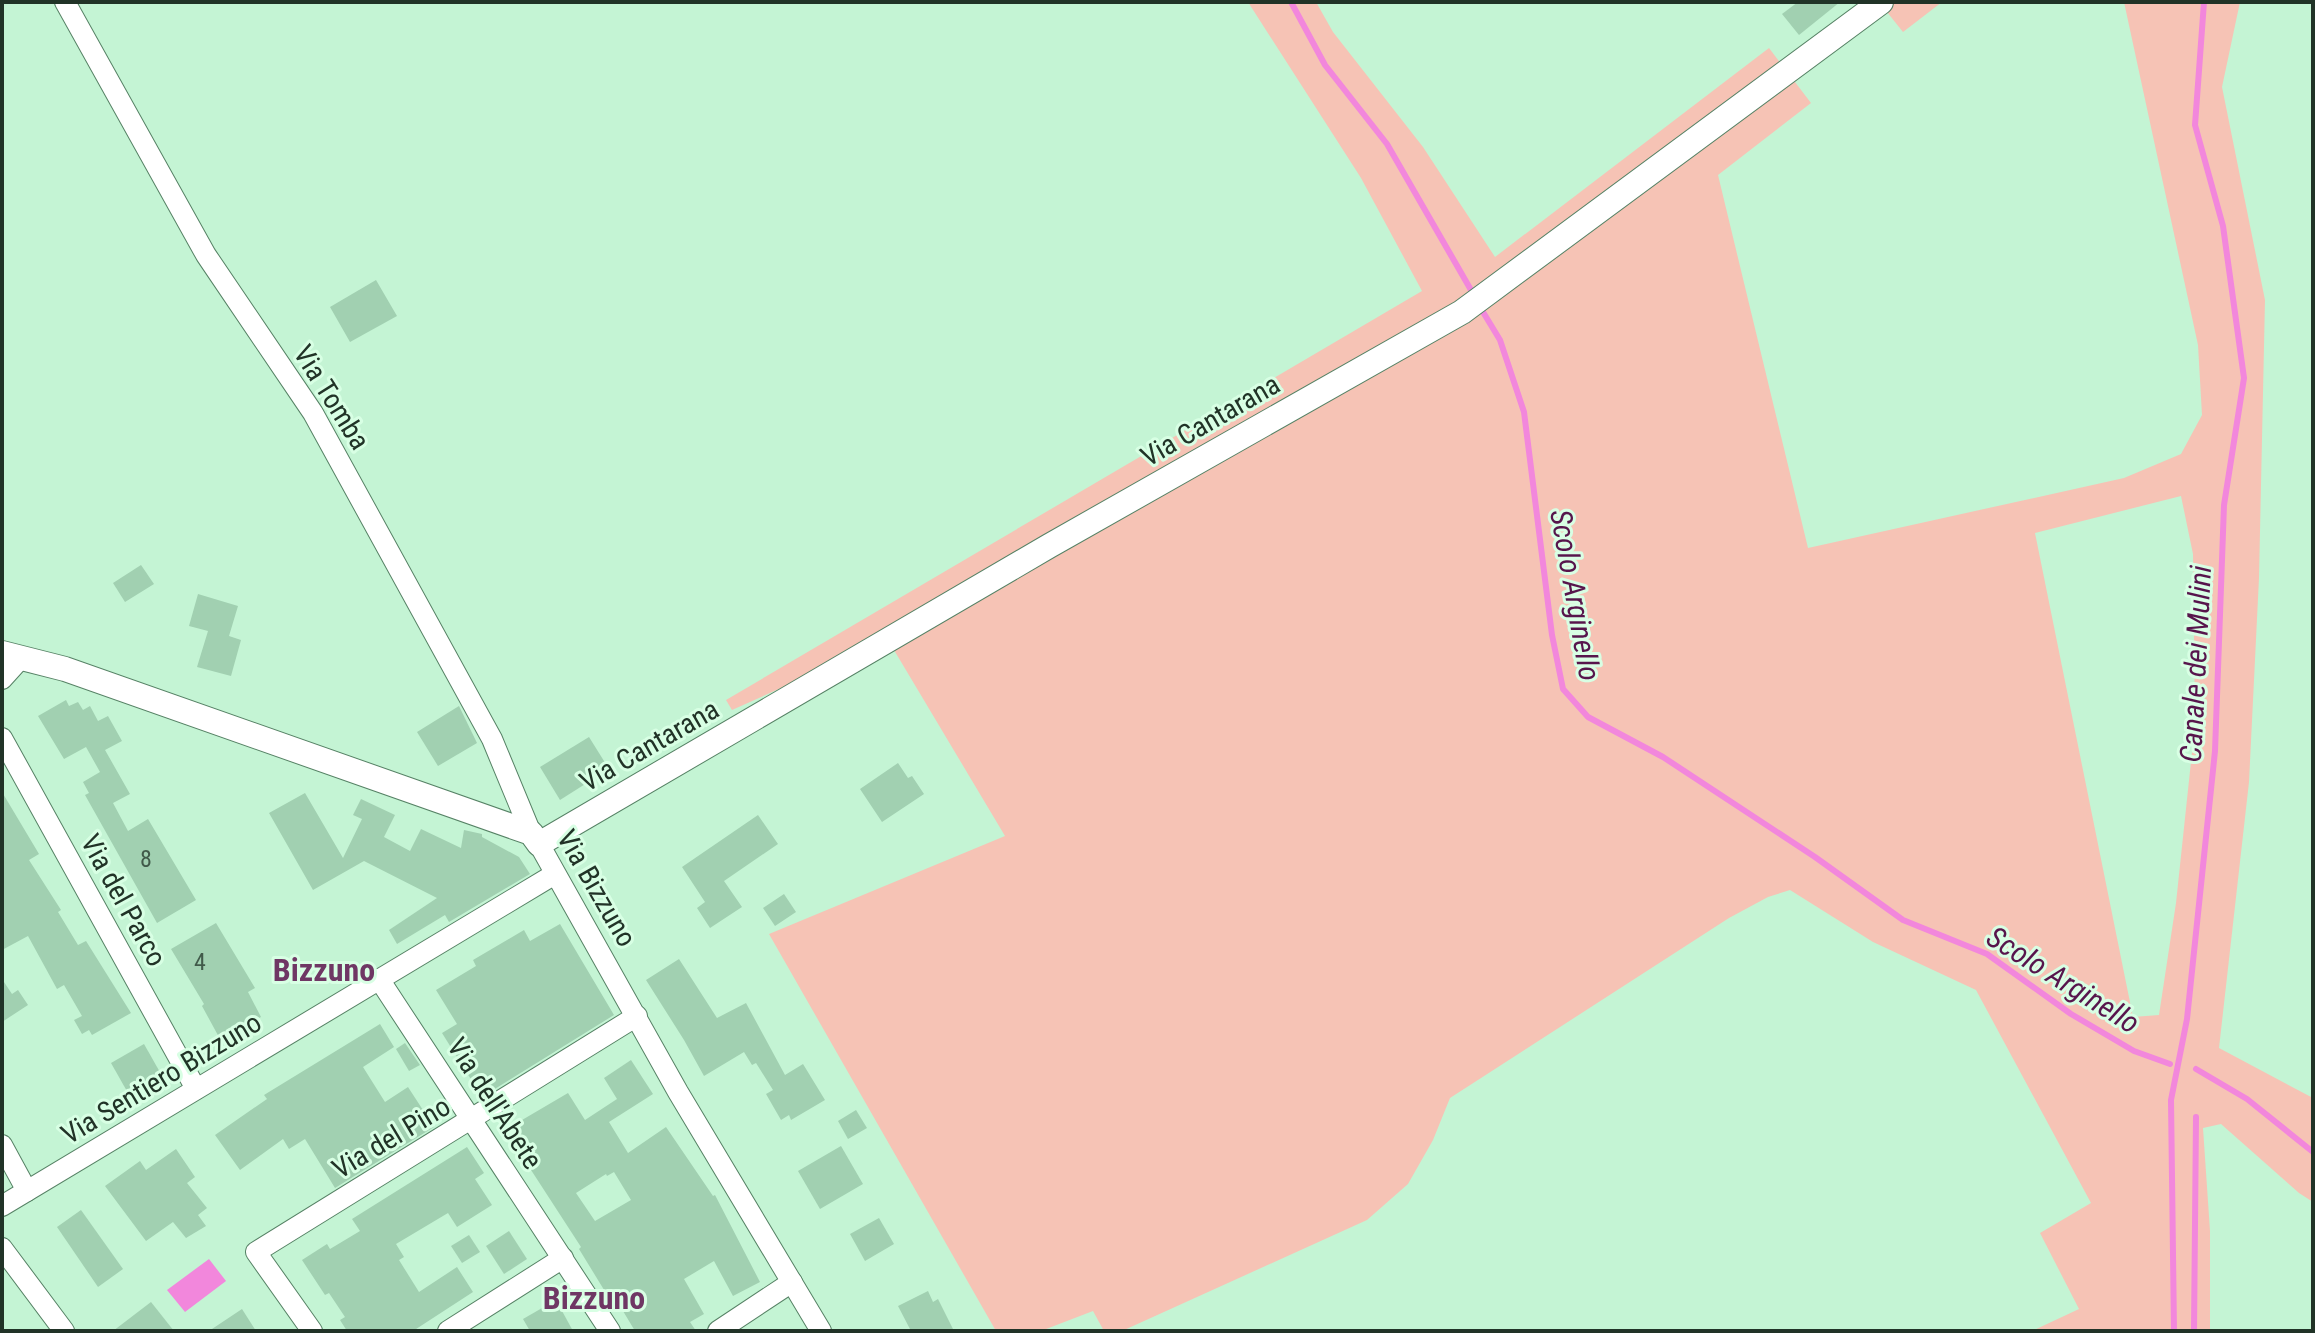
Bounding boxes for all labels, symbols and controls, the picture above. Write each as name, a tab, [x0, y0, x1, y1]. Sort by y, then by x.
street label: Via Tomba	[287, 339, 377, 456]
street label: Via Cantarana	[1135, 367, 1286, 473]
water label: Scolo Arginello	[1543, 507, 1608, 683]
water label: Canale dei Mulini	[2173, 564, 2218, 763]
street label: Via Cantarana	[574, 692, 725, 798]
street label: Via Bizzuno	[550, 824, 643, 953]
street label: Via del Parco	[74, 828, 173, 972]
house number: 8	[140, 845, 152, 873]
water label: Scolo Arginello	[1980, 919, 2146, 1040]
house number: 4	[194, 948, 206, 976]
district label: Bizzuno	[273, 951, 375, 989]
street label: Via Sentiero Bizzuno	[55, 1006, 267, 1151]
street label: Via dell'Abete	[440, 1032, 549, 1175]
street label: Via del Pino	[326, 1089, 456, 1185]
district label: Bizzuno	[543, 1279, 645, 1317]

